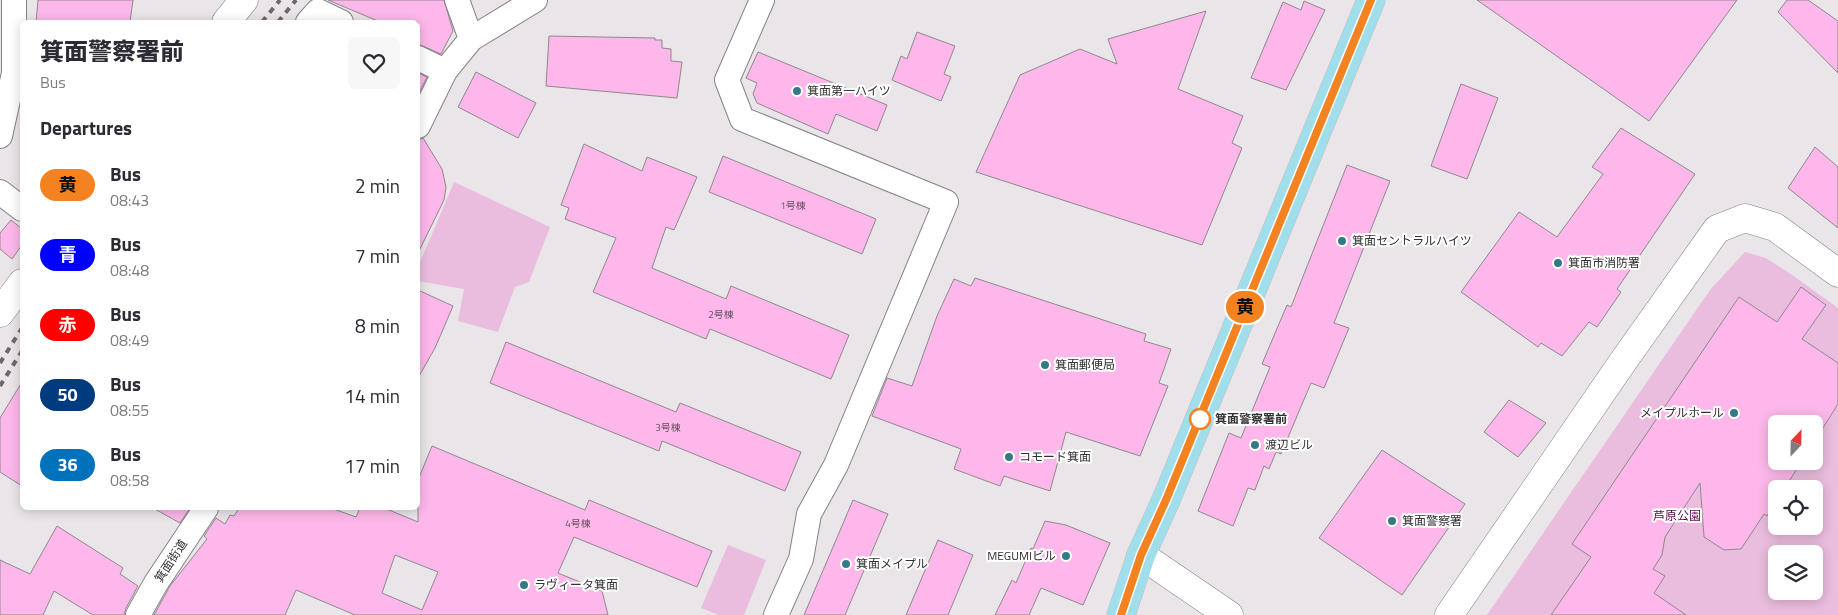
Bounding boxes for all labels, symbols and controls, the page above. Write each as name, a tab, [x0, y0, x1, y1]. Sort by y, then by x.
text: 箕面警察署前	[40, 33, 184, 69]
button: heart	[348, 37, 400, 89]
text: Bus	[40, 70, 66, 94]
place label: 箕面第一ハイツ	[807, 81, 891, 100]
marker: 箕面第一ハイツ	[791, 85, 803, 97]
text: Departures	[40, 113, 132, 142]
text: Bus	[110, 159, 141, 188]
text: 黄	[59, 171, 77, 198]
text: 2 min	[355, 171, 400, 200]
text: 08:43	[110, 188, 149, 212]
house number: 1号棟	[780, 198, 806, 213]
text: Bus	[110, 229, 141, 258]
place label: 箕面セントラルハイツ	[1352, 231, 1472, 250]
marker: 箕面セントラルハイツ	[1336, 235, 1348, 247]
text: 青	[59, 241, 77, 268]
text: 7 min	[355, 241, 400, 270]
place label: 箕面市消防署	[1568, 253, 1640, 272]
marker: 箕面市消防署	[1552, 257, 1564, 269]
text: 08:48	[110, 258, 149, 282]
line badge: 黄	[1229, 291, 1261, 323]
text: 黄	[1236, 293, 1254, 320]
text: Bus	[110, 299, 141, 328]
house number: 2号棟	[708, 307, 734, 322]
text: 赤	[59, 311, 77, 338]
text: 8 min	[355, 311, 400, 340]
text: 08:49	[110, 328, 149, 352]
place label: 箕面郵便局	[1055, 355, 1115, 374]
marker: 箕面郵便局	[1039, 359, 1051, 371]
text: Bus	[110, 369, 141, 398]
text: 50	[57, 381, 78, 408]
text: 14 min	[344, 381, 400, 410]
text: 08:55	[110, 398, 149, 422]
place label: メイプルホール	[1640, 403, 1724, 422]
marker: メイプルホール	[1728, 407, 1740, 419]
marker: 箕面警察署前	[1189, 408, 1211, 430]
place label: 箕面警察署前	[1215, 409, 1287, 428]
north arrow	[1768, 415, 1822, 470]
map controls	[1768, 415, 1823, 600]
house number: 3号棟	[655, 420, 681, 435]
place label: 渡辺ビル	[1265, 435, 1313, 454]
text: Bus	[110, 439, 141, 468]
marker: 渡辺ビル	[1249, 439, 1261, 451]
place label: コモード箕面	[1019, 447, 1091, 466]
text: 36	[57, 451, 78, 478]
text: 17 min	[344, 451, 400, 480]
marker: コモード箕面	[1003, 451, 1015, 463]
text: 08:58	[110, 468, 149, 492]
button: locate	[1768, 480, 1823, 535]
park label: 芦原公園	[1653, 506, 1701, 525]
place label: 箕面警察署	[1402, 511, 1462, 530]
marker: 箕面警察署	[1386, 515, 1398, 527]
house number: 4号棟	[565, 516, 591, 531]
street label: 箕面街道	[150, 535, 192, 586]
button: layers	[1768, 545, 1823, 600]
place label: MEGUMIビル	[987, 546, 1056, 565]
marker: MEGUMIビル	[1060, 550, 1072, 562]
place label: 箕面メイプル	[856, 554, 928, 573]
marker: 箕面メイプル	[840, 558, 852, 570]
place label: ラヴィータ箕面	[534, 575, 618, 594]
marker: ラヴィータ箕面	[518, 579, 530, 591]

